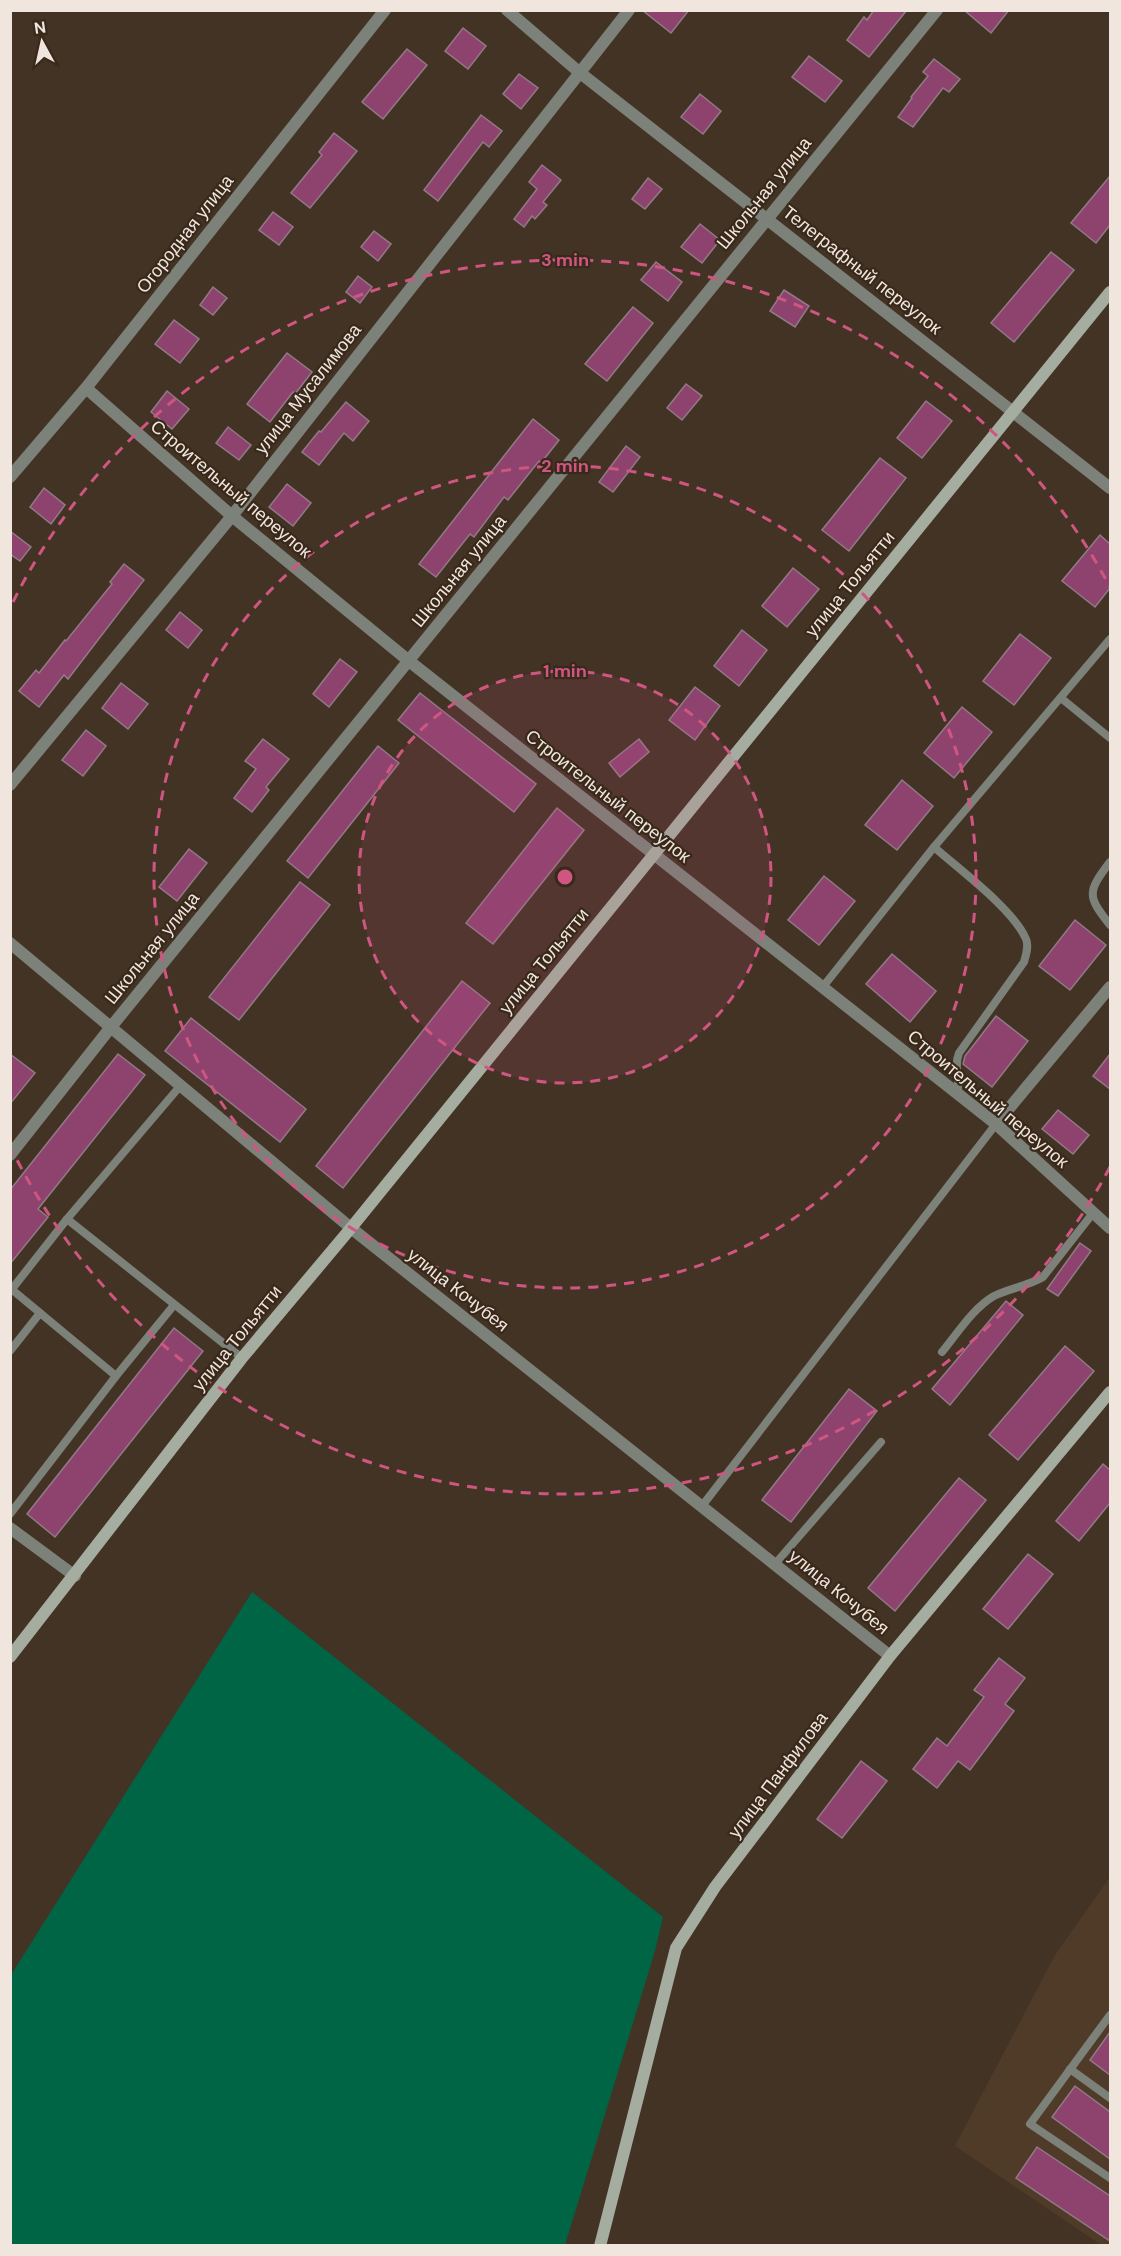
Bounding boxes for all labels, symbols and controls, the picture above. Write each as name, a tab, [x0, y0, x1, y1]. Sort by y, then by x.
north arrow	[12, 12, 72, 72]
text: N	[33, 16, 47, 39]
street label: Школьная улица	[711, 131, 817, 254]
street label: Огородная улица	[131, 169, 239, 298]
street label: Телеграфный переулок	[777, 200, 947, 340]
text: 3 min	[541, 248, 589, 272]
street label: улица Мусалимова	[249, 318, 367, 459]
street label: Строительный переулок	[145, 415, 317, 564]
text: 2 min	[541, 454, 589, 478]
street label: Школьная улица	[406, 509, 512, 632]
street label: улица Тольятти	[800, 526, 900, 642]
text: 1 min	[543, 659, 587, 683]
street label: Строительный переулок	[521, 724, 696, 868]
centre of rings	[555, 867, 575, 887]
street label: Школьная улица	[99, 886, 205, 1009]
street label: улица Тольятти	[494, 903, 594, 1019]
street label: Строительный переулок	[902, 1025, 1074, 1174]
street label: улица Кочубея	[402, 1243, 514, 1337]
street label: улица Тольятти	[187, 1280, 287, 1396]
street label: улица Кочубея	[784, 1544, 894, 1640]
street label: улица Панфилова	[723, 1706, 834, 1843]

